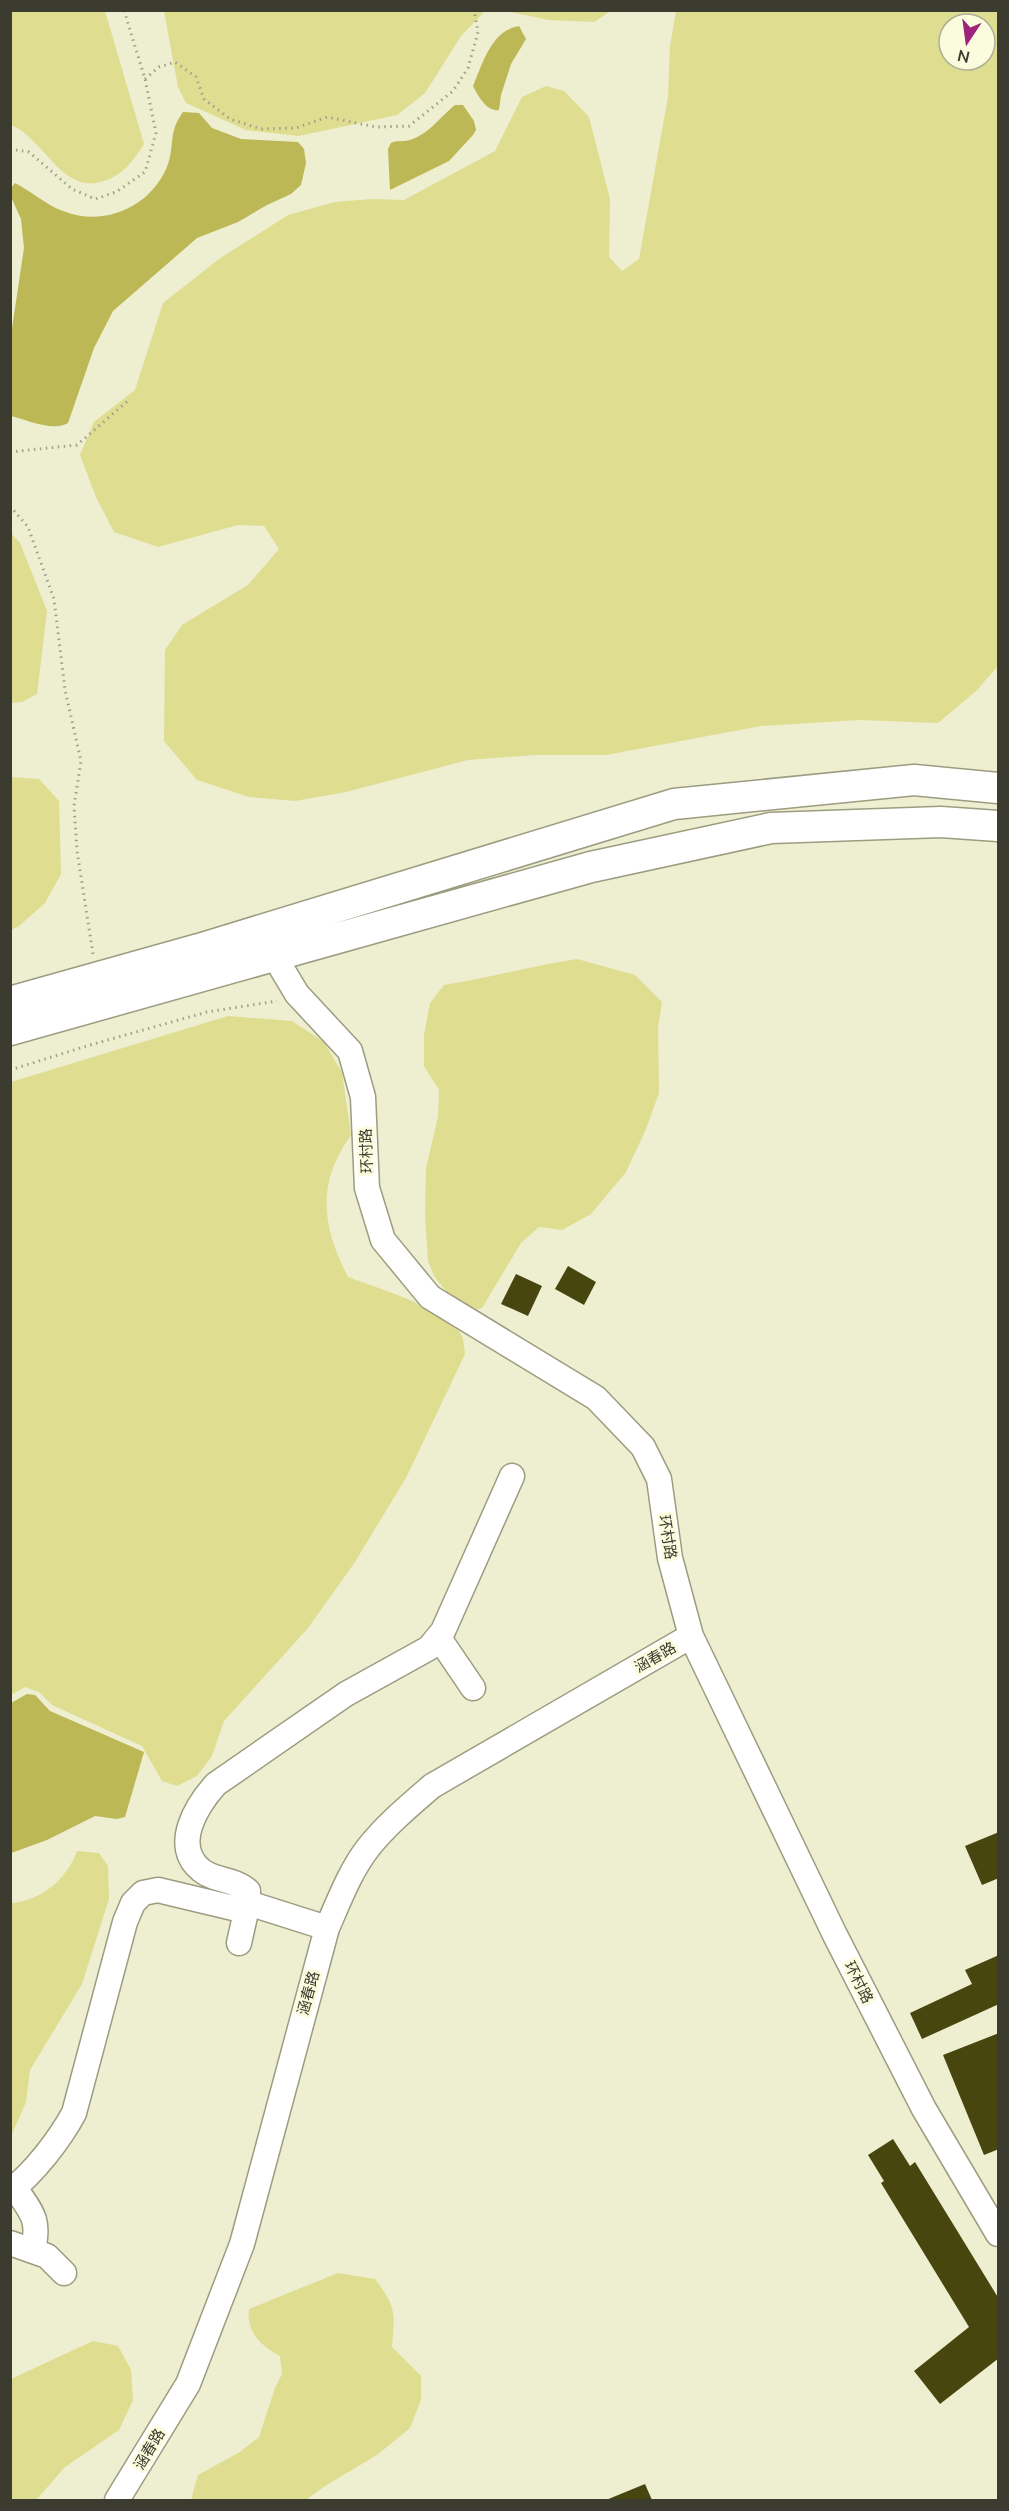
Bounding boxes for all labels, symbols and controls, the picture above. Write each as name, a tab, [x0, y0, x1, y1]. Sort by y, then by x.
north arrow	[937, 12, 997, 72]
text: N	[955, 46, 972, 68]
street label: 环村路	[356, 1128, 376, 1174]
street label: 环村路	[655, 1513, 681, 1561]
street label: 涵春路	[631, 1638, 679, 1676]
street label: 环村路	[840, 1958, 878, 2006]
street label: 涵春路	[293, 1969, 323, 2017]
street label: 涵春路	[129, 2425, 169, 2473]

